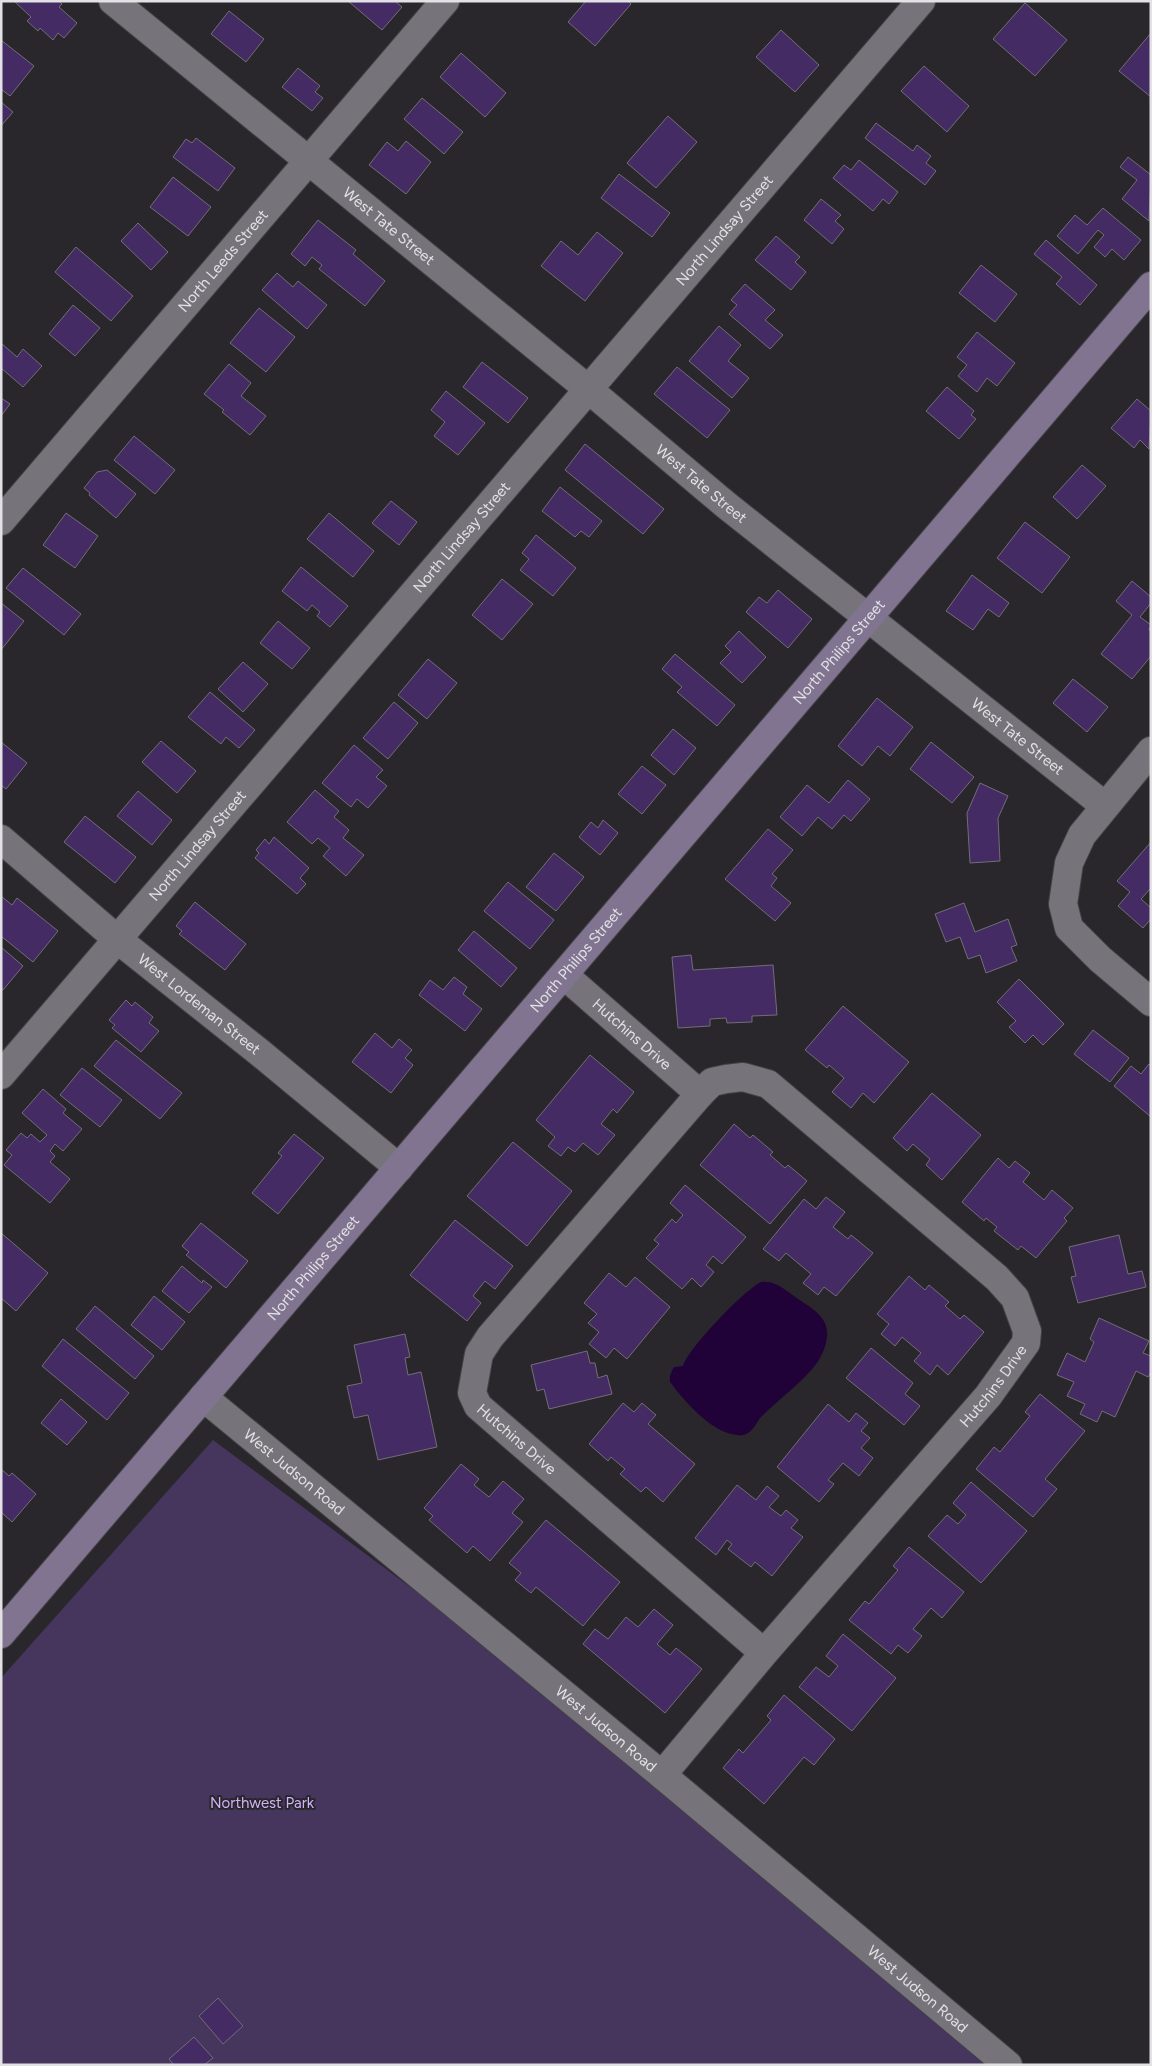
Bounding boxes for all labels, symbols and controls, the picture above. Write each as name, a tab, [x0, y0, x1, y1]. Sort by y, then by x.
street label: North Lindsay Street	[672, 171, 777, 289]
street label: West Tate Street	[339, 183, 438, 269]
street label: North Leeds Street	[174, 206, 272, 316]
street label: West Tate Street	[652, 441, 751, 527]
street label: North Lindsay Street	[409, 478, 514, 596]
street label: North Philips Street	[789, 595, 889, 708]
street label: West Tate Street	[968, 694, 1068, 779]
street label: North Lindsay Street	[145, 786, 250, 905]
street label: North Philips Street	[526, 904, 626, 1016]
street label: West Lordeman Street	[134, 950, 264, 1059]
street label: Hutchins Drive	[589, 995, 675, 1074]
street label: North Philips Street	[263, 1212, 363, 1324]
street label: Hutchins Drive	[956, 1342, 1031, 1431]
street label: Hutchins Drive	[473, 1400, 560, 1478]
street label: West Judson Road	[240, 1425, 348, 1519]
street label: West Judson Road	[552, 1682, 660, 1776]
park label: Northwest Park	[210, 1794, 315, 1812]
street label: West Judson Road	[864, 1942, 971, 2036]

